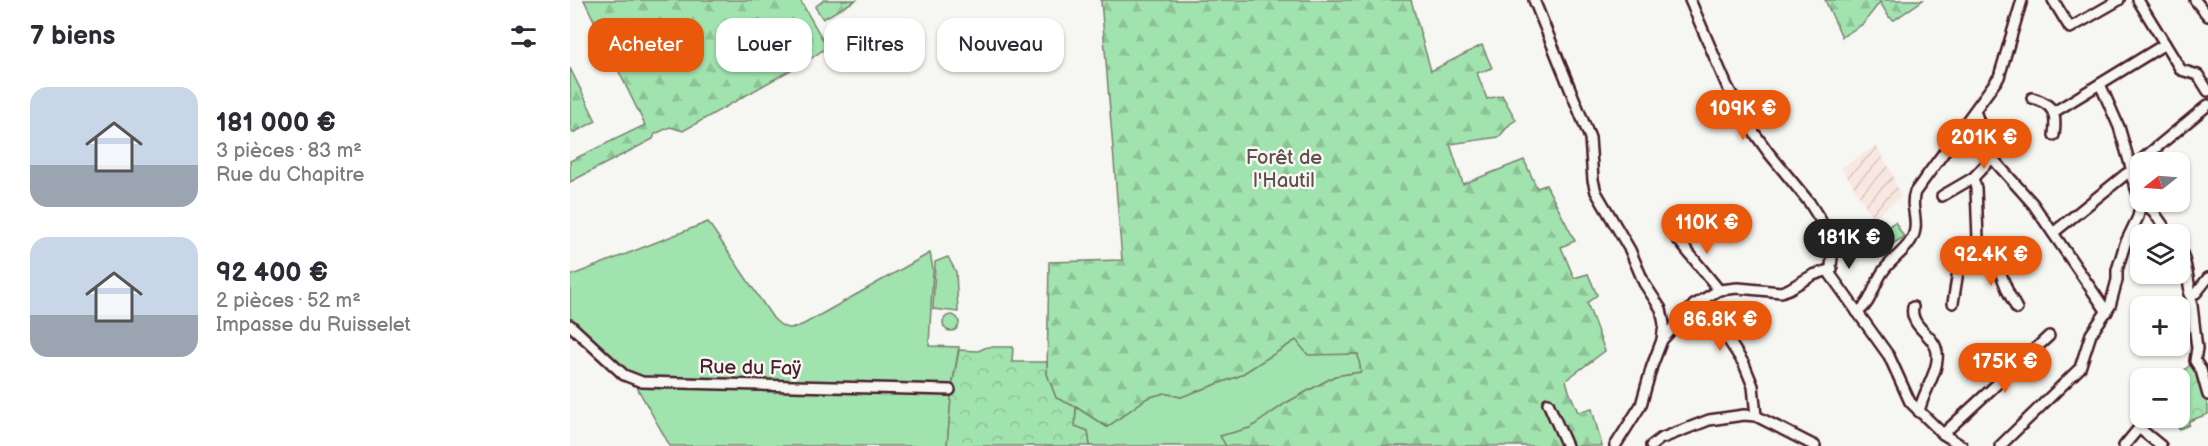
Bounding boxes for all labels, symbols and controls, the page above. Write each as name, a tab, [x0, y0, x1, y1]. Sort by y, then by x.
chip: Acheter	[588, 18, 704, 72]
chip: Louer	[716, 18, 812, 72]
chip: Filtres	[824, 18, 925, 72]
chip: Nouveau	[937, 18, 1064, 72]
icon: filters	[507, 20, 540, 53]
text: 7 biens	[30, 21, 115, 52]
pin: 109K €	[1694, 90, 1792, 141]
text: 109K €	[1710, 97, 1776, 121]
text: 181 000 €	[216, 108, 336, 139]
icon: home	[78, 111, 150, 183]
pin: 201K €	[1935, 119, 2033, 170]
text: 201K €	[1951, 126, 2017, 150]
text: 3 pièces · 83 m²	[216, 139, 362, 163]
park label: Forêt de l'Hautil	[1246, 146, 1322, 193]
north arrow	[2130, 152, 2190, 212]
map controls	[2130, 152, 2190, 428]
text: Rue du Chapitre	[216, 163, 364, 187]
pin: 110K €	[1658, 204, 1756, 255]
text: 110K €	[1675, 211, 1739, 235]
pin: 181K €	[1800, 219, 1898, 270]
button: layers	[2130, 224, 2190, 284]
text: 181K €	[1818, 226, 1880, 250]
pin: 92.4K €	[1936, 236, 2046, 287]
text: 92.4K €	[1954, 243, 2028, 267]
text: 92 400 €	[216, 258, 328, 289]
icon: home	[78, 261, 150, 333]
text: 2 pièces · 52 m²	[216, 289, 361, 313]
button: +	[2130, 296, 2190, 356]
pin: 86.8K €	[1665, 301, 1775, 352]
text: 86.8K €	[1683, 308, 1757, 332]
text: Impasse du Ruisselet	[216, 313, 411, 337]
pin: 175K €	[1956, 343, 2054, 394]
text: 175K €	[1972, 350, 2038, 374]
street label: Rue du Faÿ	[699, 355, 802, 381]
button: −	[2130, 368, 2190, 428]

